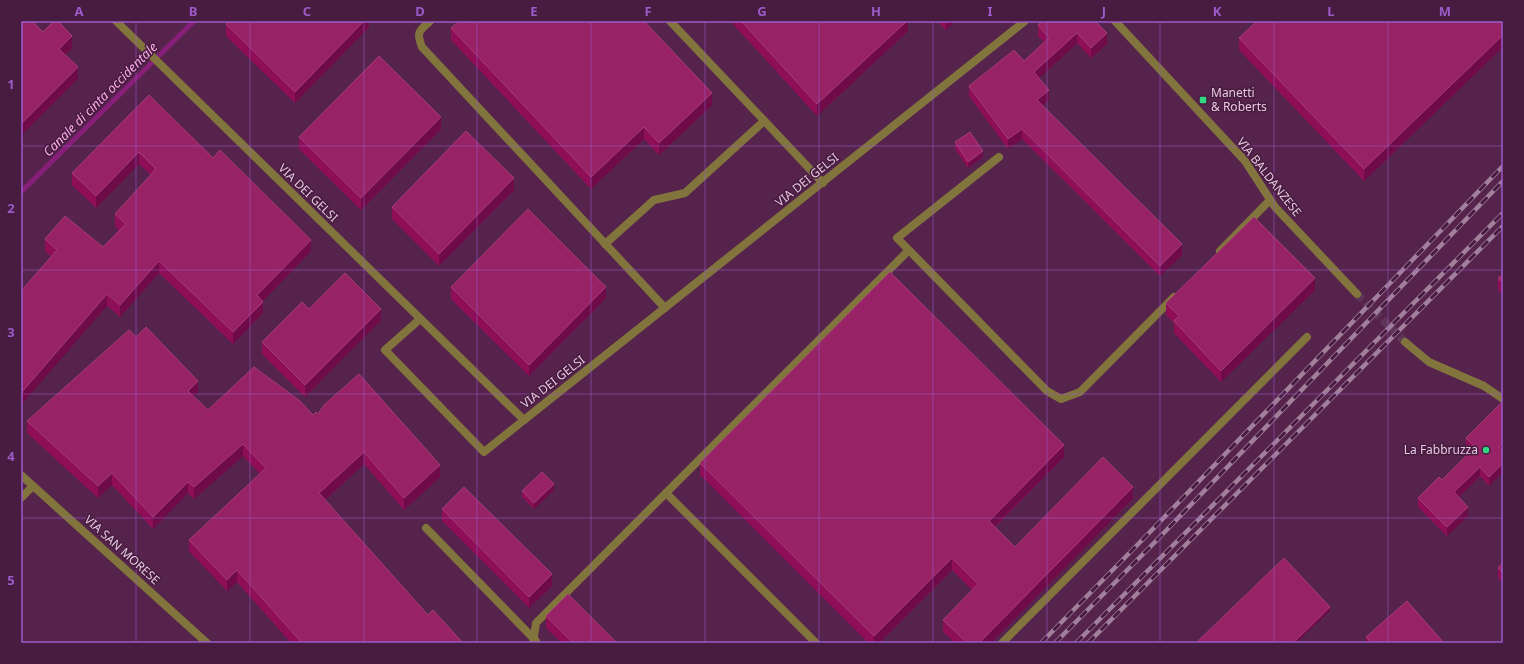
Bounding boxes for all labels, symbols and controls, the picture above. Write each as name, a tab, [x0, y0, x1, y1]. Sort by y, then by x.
text: A	[75, 2, 84, 20]
text: B	[189, 2, 197, 20]
text: C	[303, 2, 311, 20]
text: D	[415, 2, 425, 20]
text: E	[530, 2, 538, 20]
text: F	[644, 2, 652, 20]
text: G	[757, 2, 767, 20]
text: H	[871, 2, 881, 20]
text: I	[987, 2, 993, 20]
text: J	[1101, 2, 1106, 20]
text: K	[1213, 2, 1222, 20]
text: L	[1327, 2, 1335, 20]
text: M	[1439, 2, 1451, 20]
water label: Canale di cinta occidentale	[39, 38, 161, 160]
text: 1	[7, 75, 15, 93]
place label: Manetti & Roberts	[1211, 84, 1267, 115]
marker: Manetti & Roberts	[1198, 95, 1208, 105]
street label: VIA BALDANZESE	[1233, 134, 1306, 220]
street label: VIA DEI GELSI	[771, 149, 842, 210]
street label: VIA DEI GELSI	[275, 160, 342, 226]
text: 2	[7, 199, 15, 217]
text: 3	[7, 323, 15, 341]
street label: VIA DEI GELSI	[517, 351, 588, 412]
place label: La Fabbruzza	[1404, 441, 1478, 458]
marker: La Fabbruzza	[1481, 445, 1491, 455]
text: 4	[7, 447, 15, 465]
street label: VIA SAN MORESE	[81, 511, 164, 588]
text: 5	[7, 571, 15, 589]

